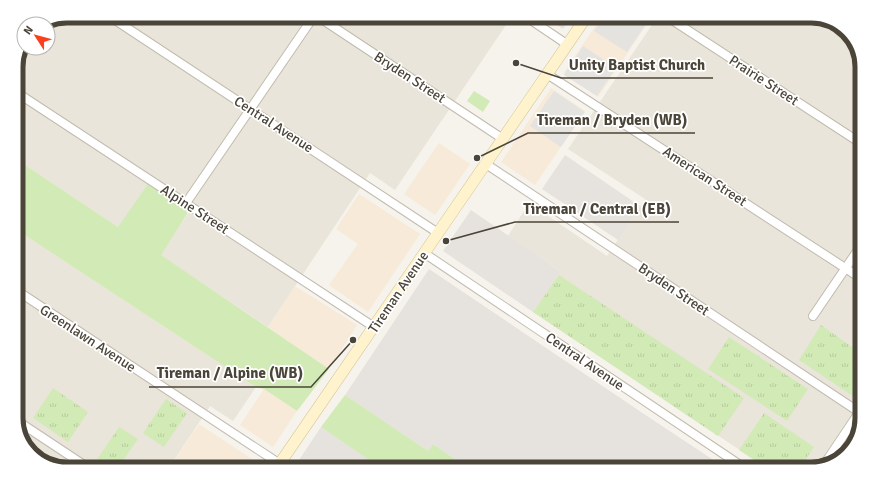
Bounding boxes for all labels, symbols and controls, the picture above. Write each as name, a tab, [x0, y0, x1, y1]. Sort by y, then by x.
north arrow	[16, 16, 56, 56]
text: N	[21, 23, 36, 37]
street label: Bryden Street	[371, 48, 449, 107]
callout: Unity Baptist Church	[561, 51, 713, 78]
street label: Prairie Street	[726, 52, 802, 109]
text: Unity Baptist Church	[569, 56, 705, 74]
street label: Central Avenue	[231, 93, 317, 156]
callout: Tireman / Bryden (WB)	[528, 106, 695, 133]
text: Tireman / Bryden (WB)	[537, 111, 687, 129]
street label: American Street	[660, 143, 750, 210]
street label: Alpine Street	[157, 181, 232, 238]
callout: Tireman / Central (EB)	[515, 195, 679, 222]
text: Tireman / Central (EB)	[523, 200, 671, 218]
street label: Tireman Avenue	[365, 248, 432, 337]
street label: Bryden Street	[635, 259, 712, 319]
street label: Greenlawn Avenue	[36, 301, 139, 376]
street label: Central Avenue	[542, 329, 627, 394]
callout: Tireman / Alpine (WB)	[149, 360, 311, 387]
text: Tireman / Alpine (WB)	[157, 364, 303, 382]

